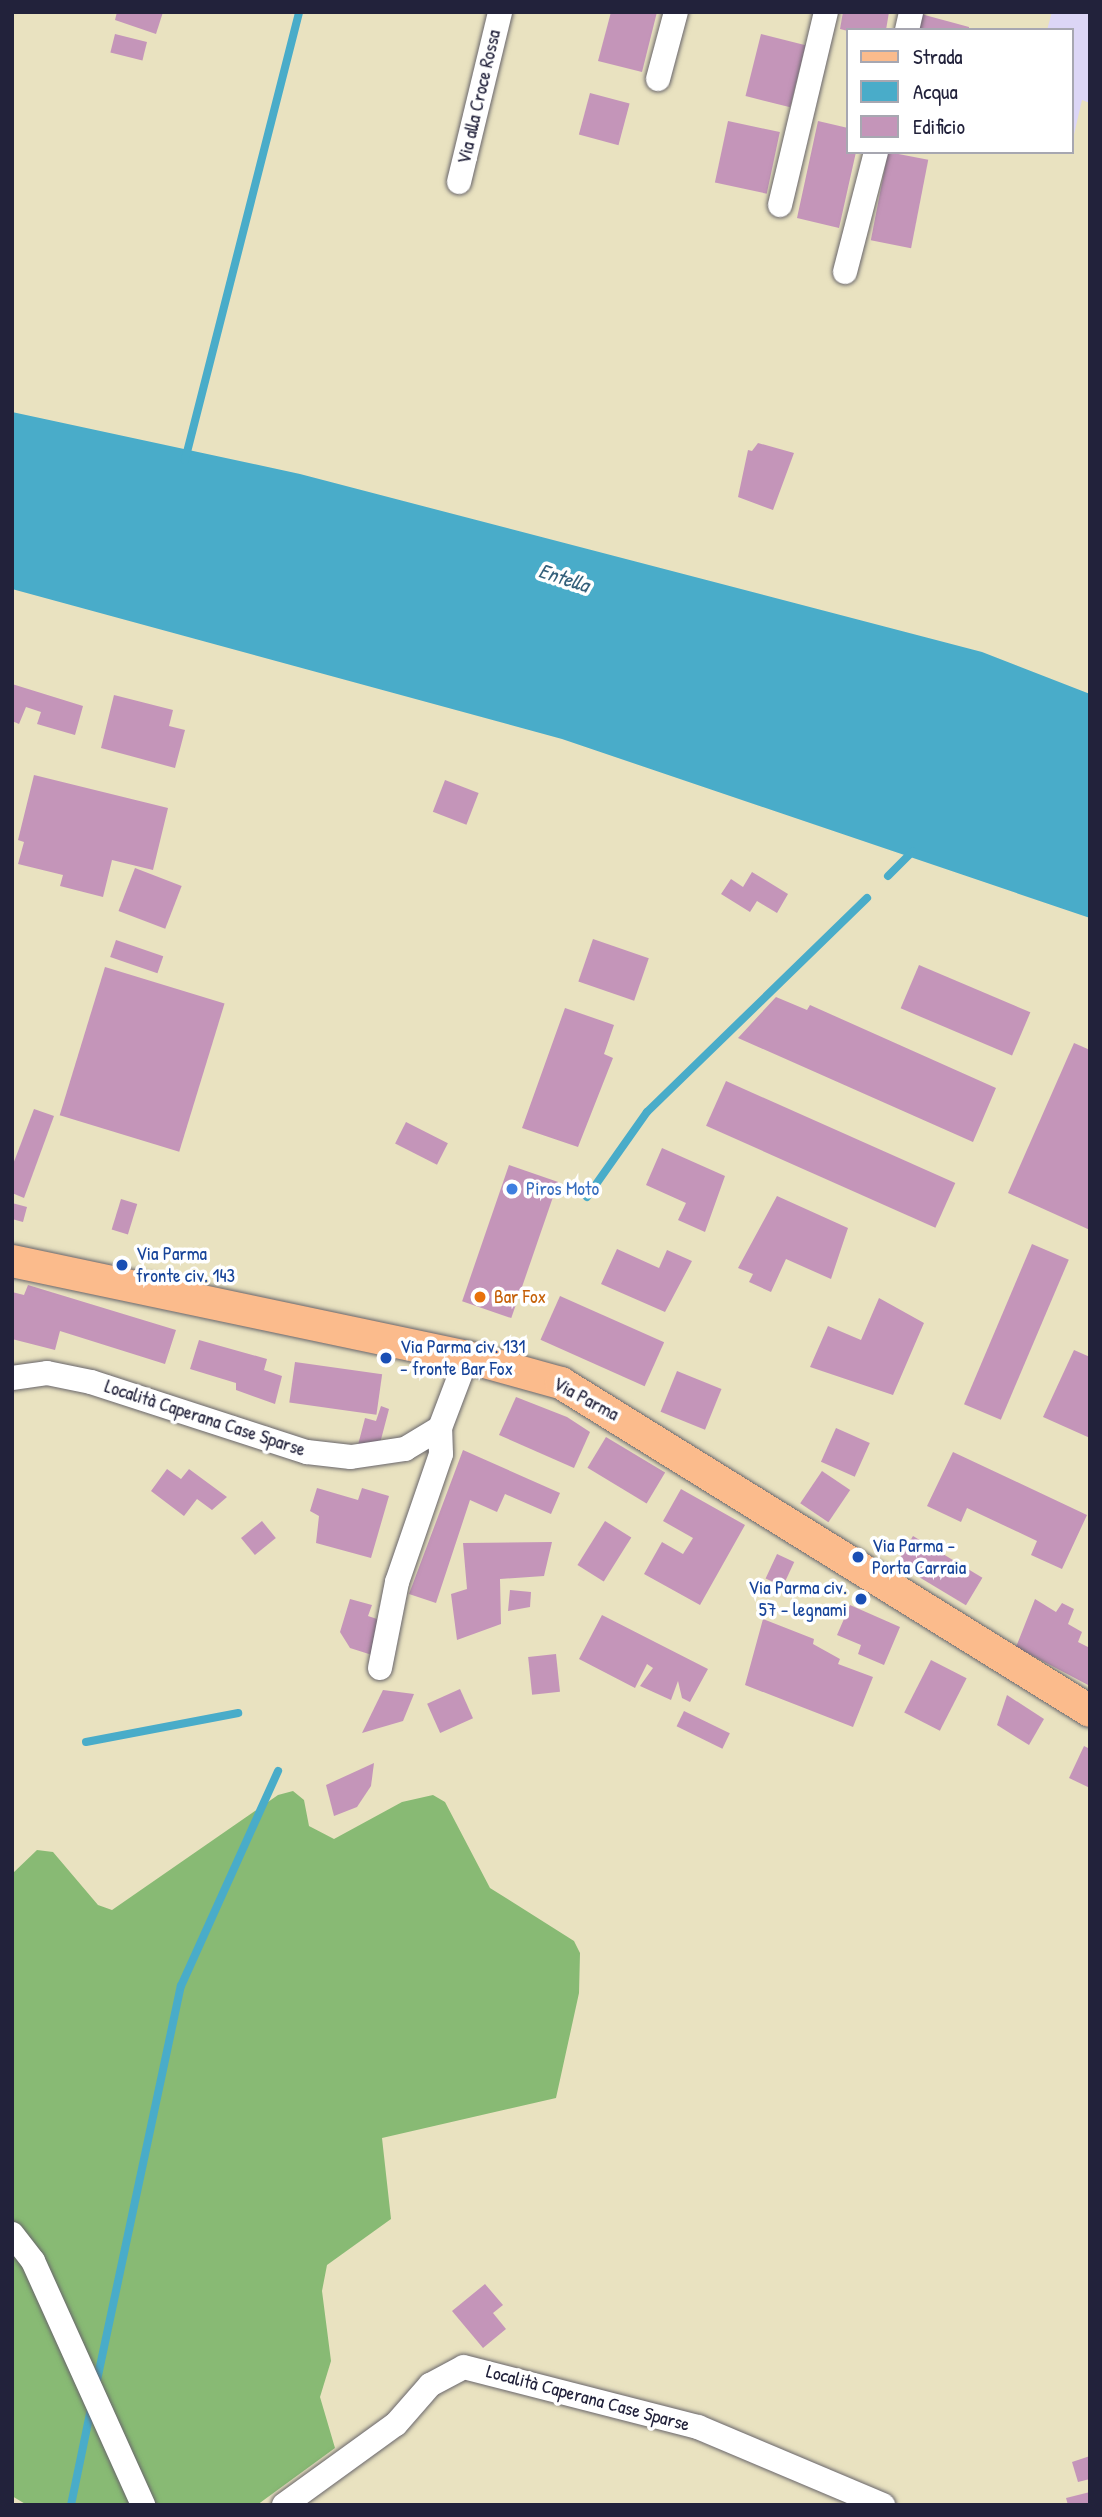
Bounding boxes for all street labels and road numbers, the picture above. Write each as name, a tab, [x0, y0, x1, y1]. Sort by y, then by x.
street label: Via alla Croce Rossa	[452, 28, 506, 166]
street label: Via Parma	[549, 1372, 623, 1426]
street label: Località Caperana Case Sparse	[102, 1375, 308, 1461]
street label: Località Caperana Case Sparse	[484, 2360, 692, 2436]

